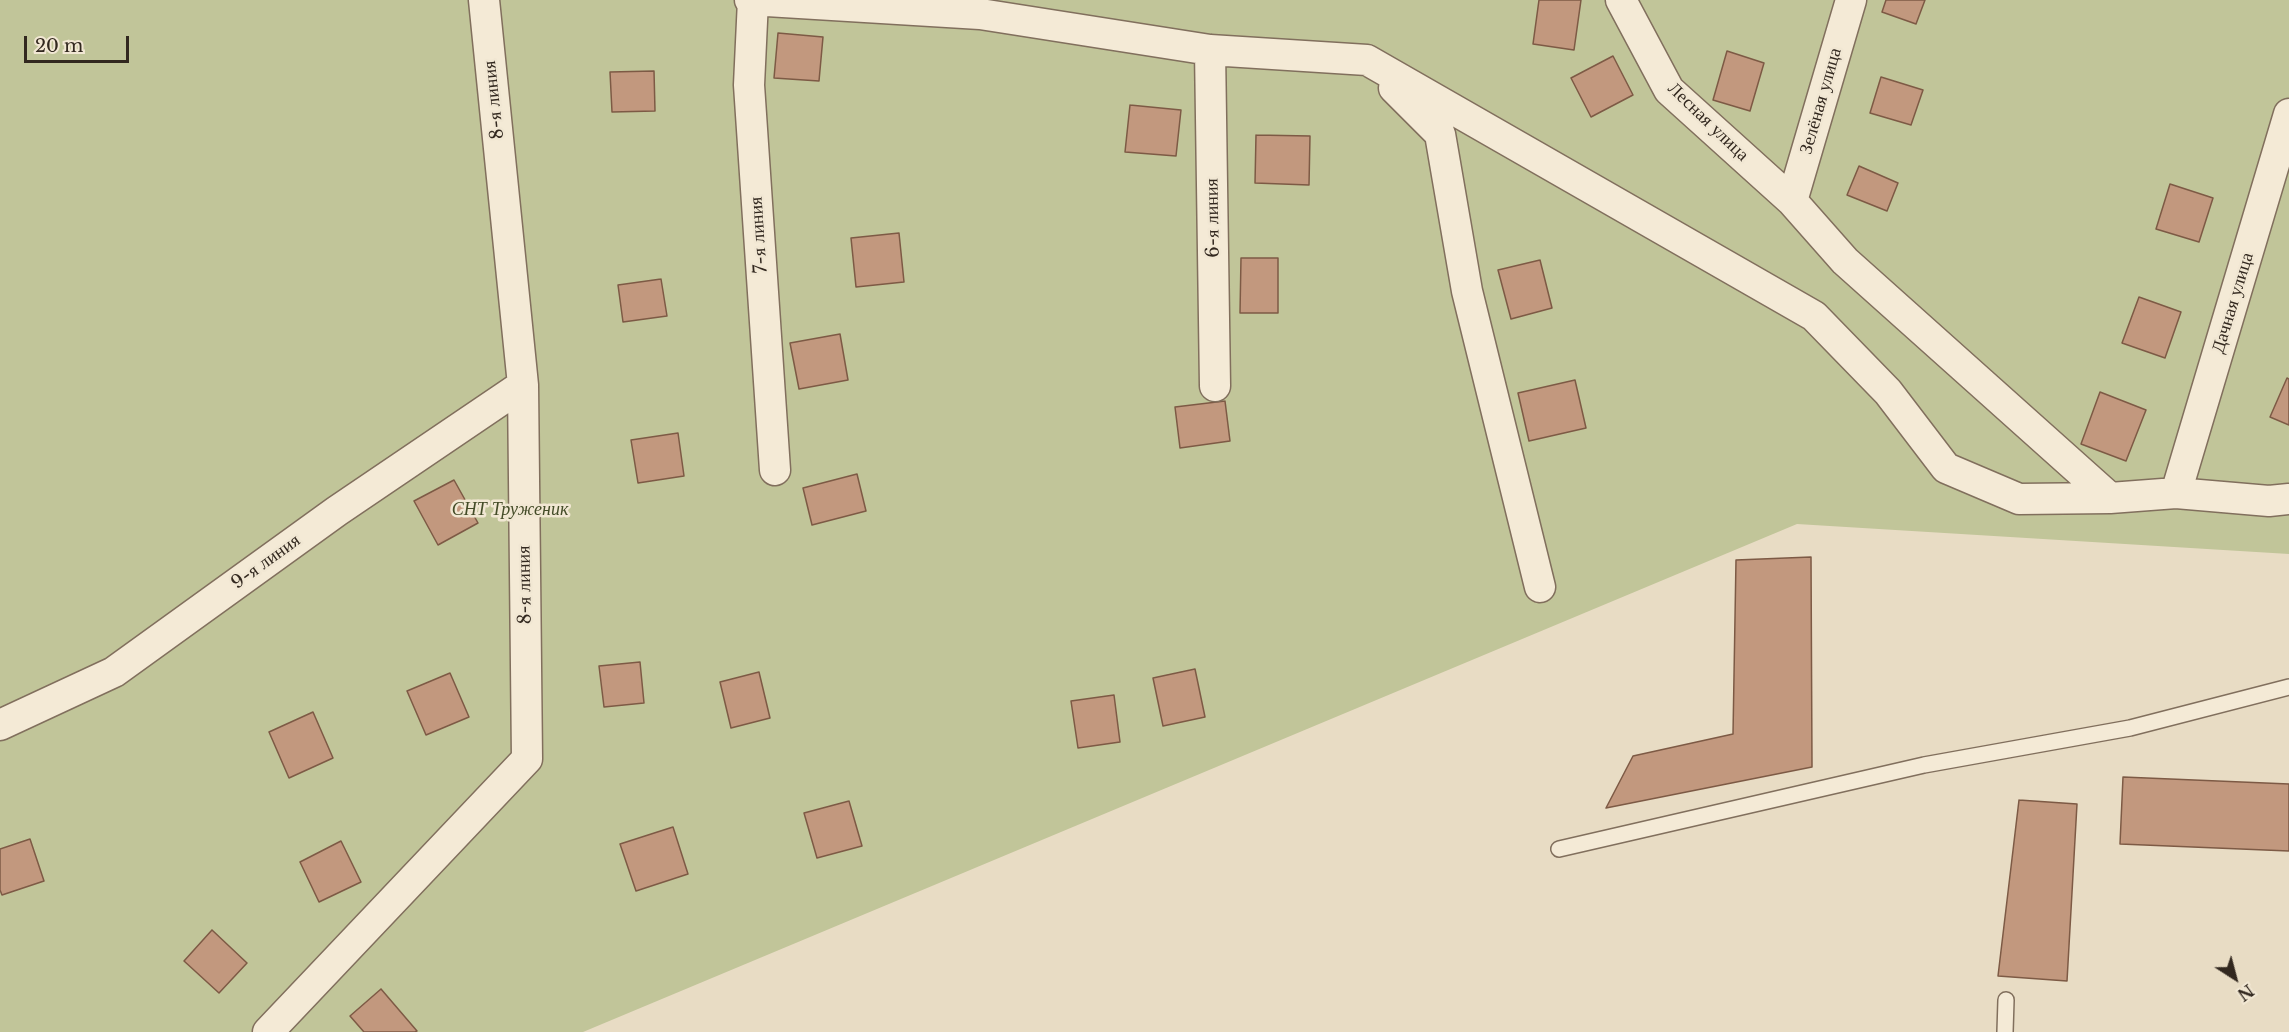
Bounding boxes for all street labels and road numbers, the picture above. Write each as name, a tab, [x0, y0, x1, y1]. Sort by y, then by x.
street label: Зелёная улица	[1796, 45, 1846, 157]
street label: 8-я линия	[479, 60, 509, 140]
street label: Лесная улица	[1663, 78, 1753, 166]
street label: 6-я линия	[1202, 178, 1224, 258]
street label: 7-я линия	[746, 196, 772, 274]
street label: Дачная улица	[2207, 250, 2259, 356]
street label: 9-я линия	[227, 530, 305, 594]
street label: 8-я линия	[514, 545, 536, 625]

